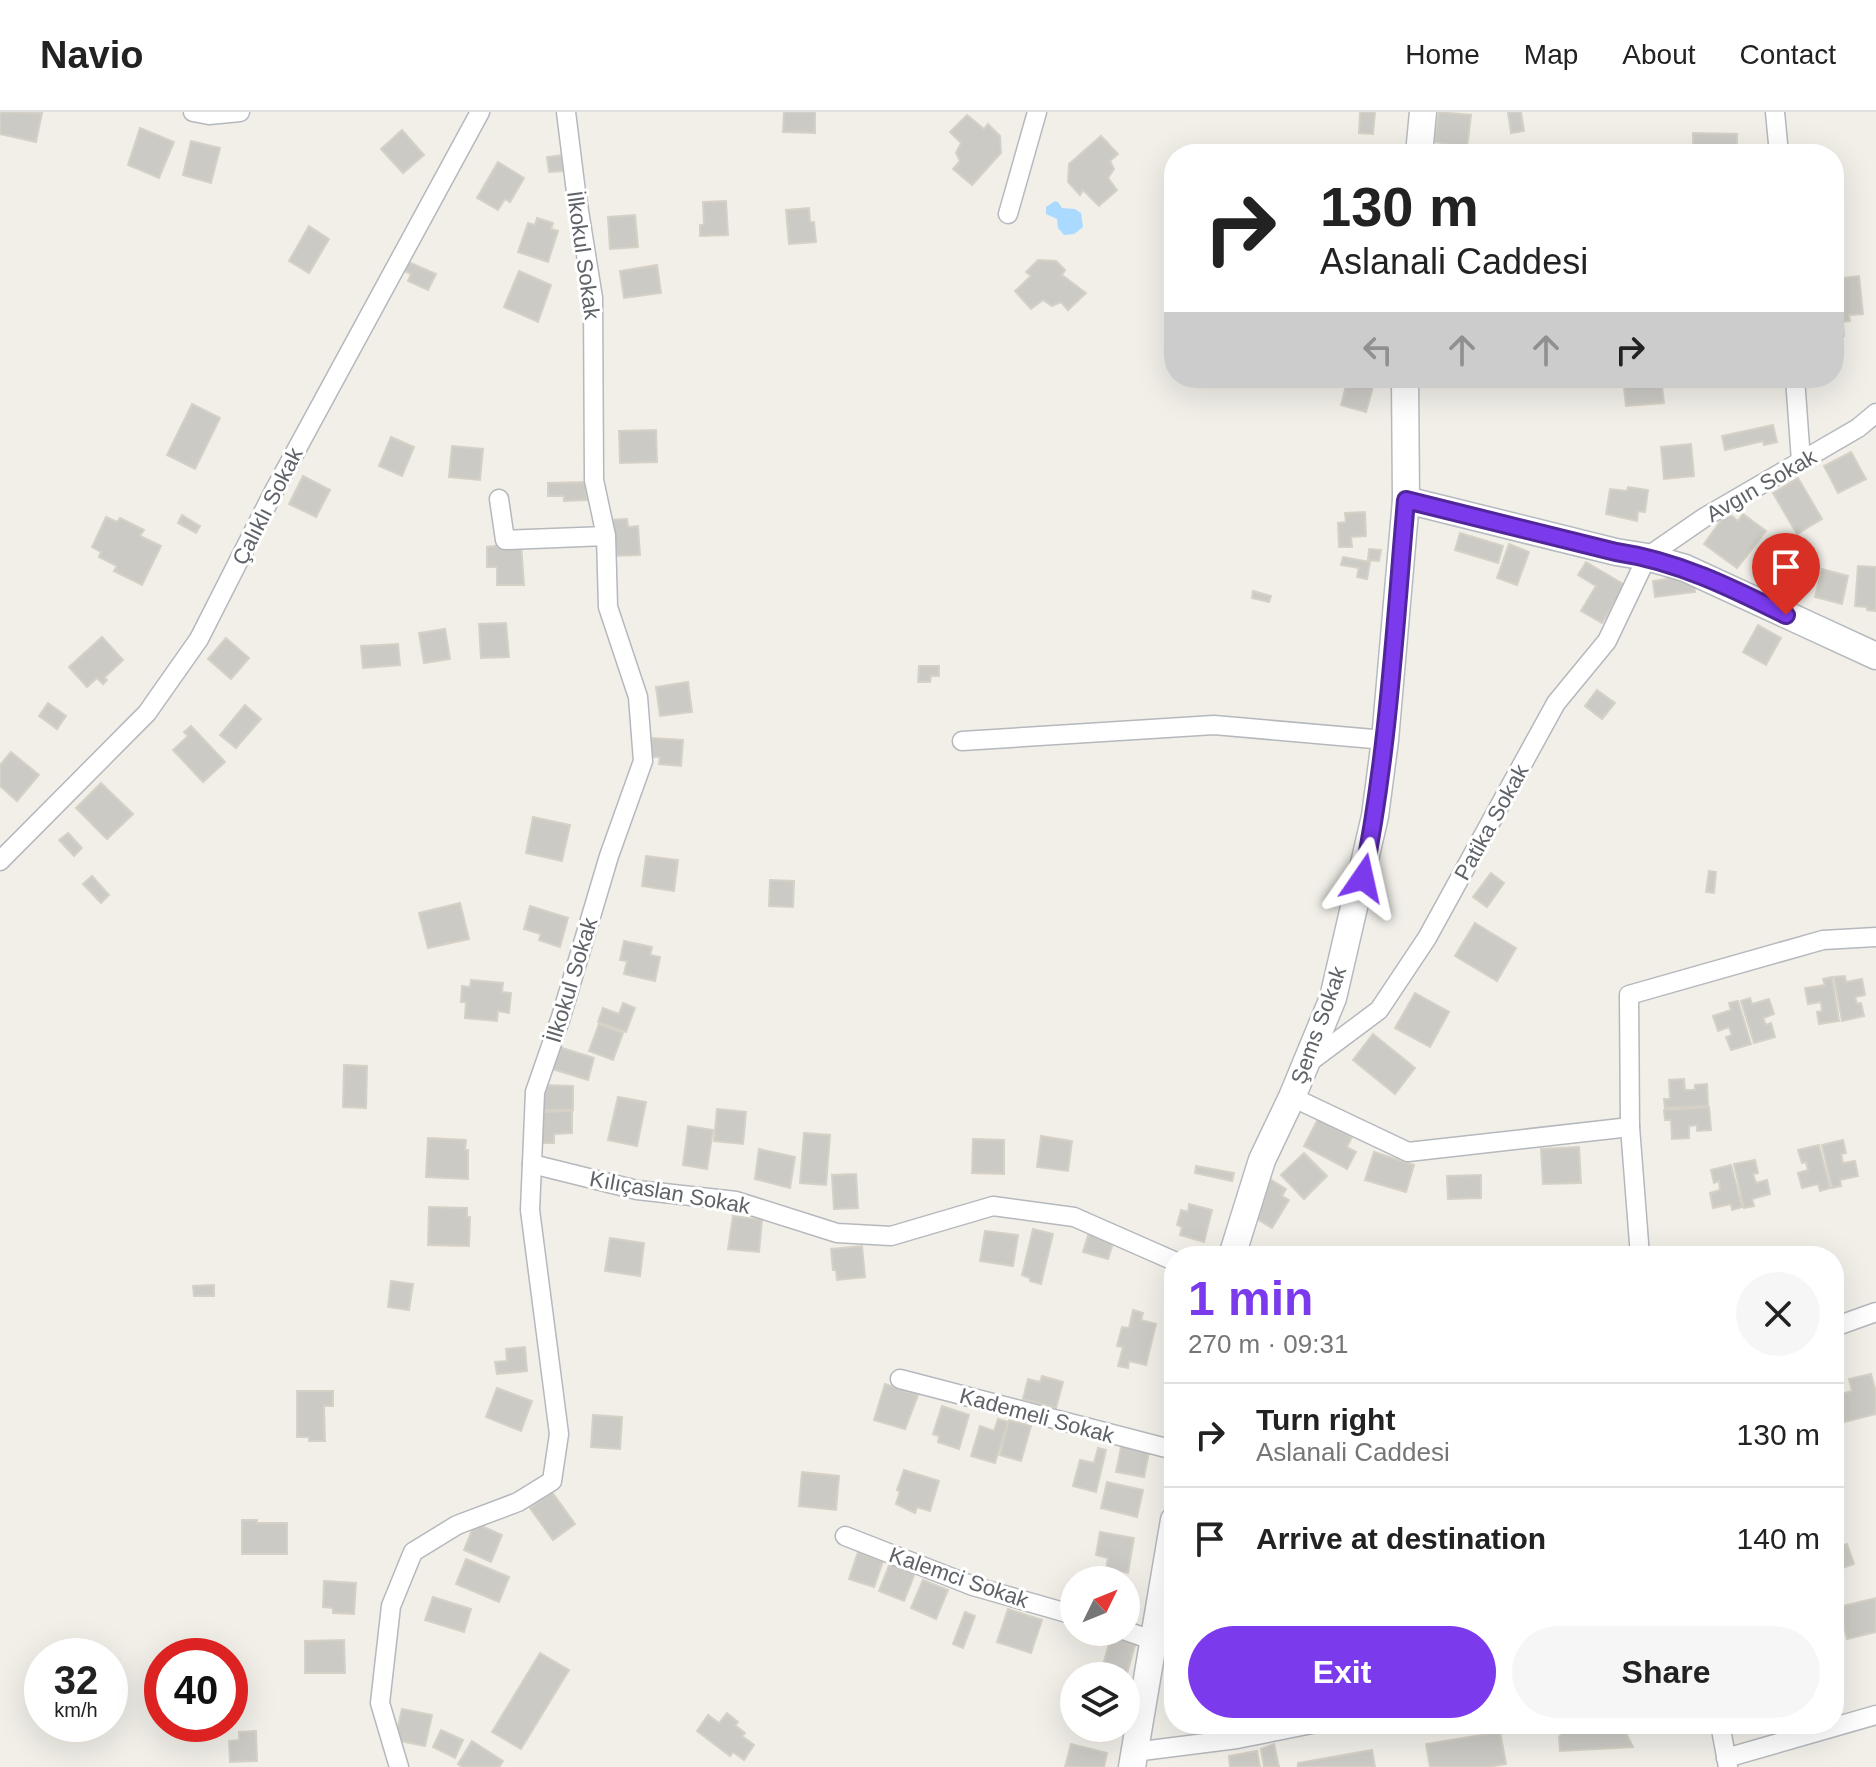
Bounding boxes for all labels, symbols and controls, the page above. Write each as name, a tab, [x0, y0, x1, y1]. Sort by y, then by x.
text: Navio	[40, 34, 143, 76]
text: Home	[1405, 39, 1480, 70]
text: Map	[1524, 39, 1578, 70]
text: About	[1622, 39, 1696, 70]
text: Contact	[1740, 39, 1836, 70]
text: 130 m	[1320, 175, 1479, 238]
icon: right	[1188, 176, 1292, 280]
street label: İlkokul Sokak	[562, 189, 605, 322]
text: Aslanali Caddesi	[1320, 241, 1588, 282]
icon: left	[1356, 328, 1400, 372]
icon: ahead	[1440, 328, 1484, 372]
icon: ahead	[1524, 328, 1568, 372]
icon: right	[1608, 328, 1652, 372]
street label: Çalıklı Sokak	[227, 442, 308, 569]
street label: Avgın Sokak	[1702, 443, 1822, 527]
pin	[1752, 533, 1820, 615]
icon: arrive	[1764, 545, 1808, 589]
street label: Patika Sokak	[1449, 759, 1534, 884]
position arrow	[1321, 836, 1405, 920]
street label: İlkokul Sokak	[541, 914, 603, 1046]
street label: Şems Sokak	[1286, 962, 1352, 1087]
street label: Kılıçaslan Sokak	[588, 1166, 753, 1219]
text: 1 min	[1188, 1272, 1313, 1325]
button: close	[1736, 1272, 1820, 1356]
text: 270 m · 09:31	[1188, 1329, 1348, 1359]
street label: Kademeli Sokak	[957, 1383, 1118, 1448]
text: Turn right	[1256, 1403, 1395, 1436]
icon: right	[1188, 1413, 1232, 1457]
text: 130 m	[1737, 1418, 1820, 1451]
text: Aslanali Caddesi	[1256, 1437, 1450, 1467]
icon: arrive	[1188, 1517, 1232, 1561]
text: Arrive at destination	[1256, 1522, 1546, 1555]
text: 140 m	[1737, 1522, 1820, 1555]
street label: Kalemci Sokak	[886, 1542, 1033, 1613]
north arrow	[1060, 1566, 1140, 1646]
map controls	[1060, 1566, 1140, 1742]
button: Exit	[1188, 1626, 1496, 1718]
button: Share	[1512, 1626, 1820, 1718]
speed limit sign: 40	[144, 1638, 248, 1742]
text: 32	[54, 1658, 98, 1702]
button: layers	[1060, 1662, 1140, 1742]
text: km/h	[54, 1699, 98, 1721]

